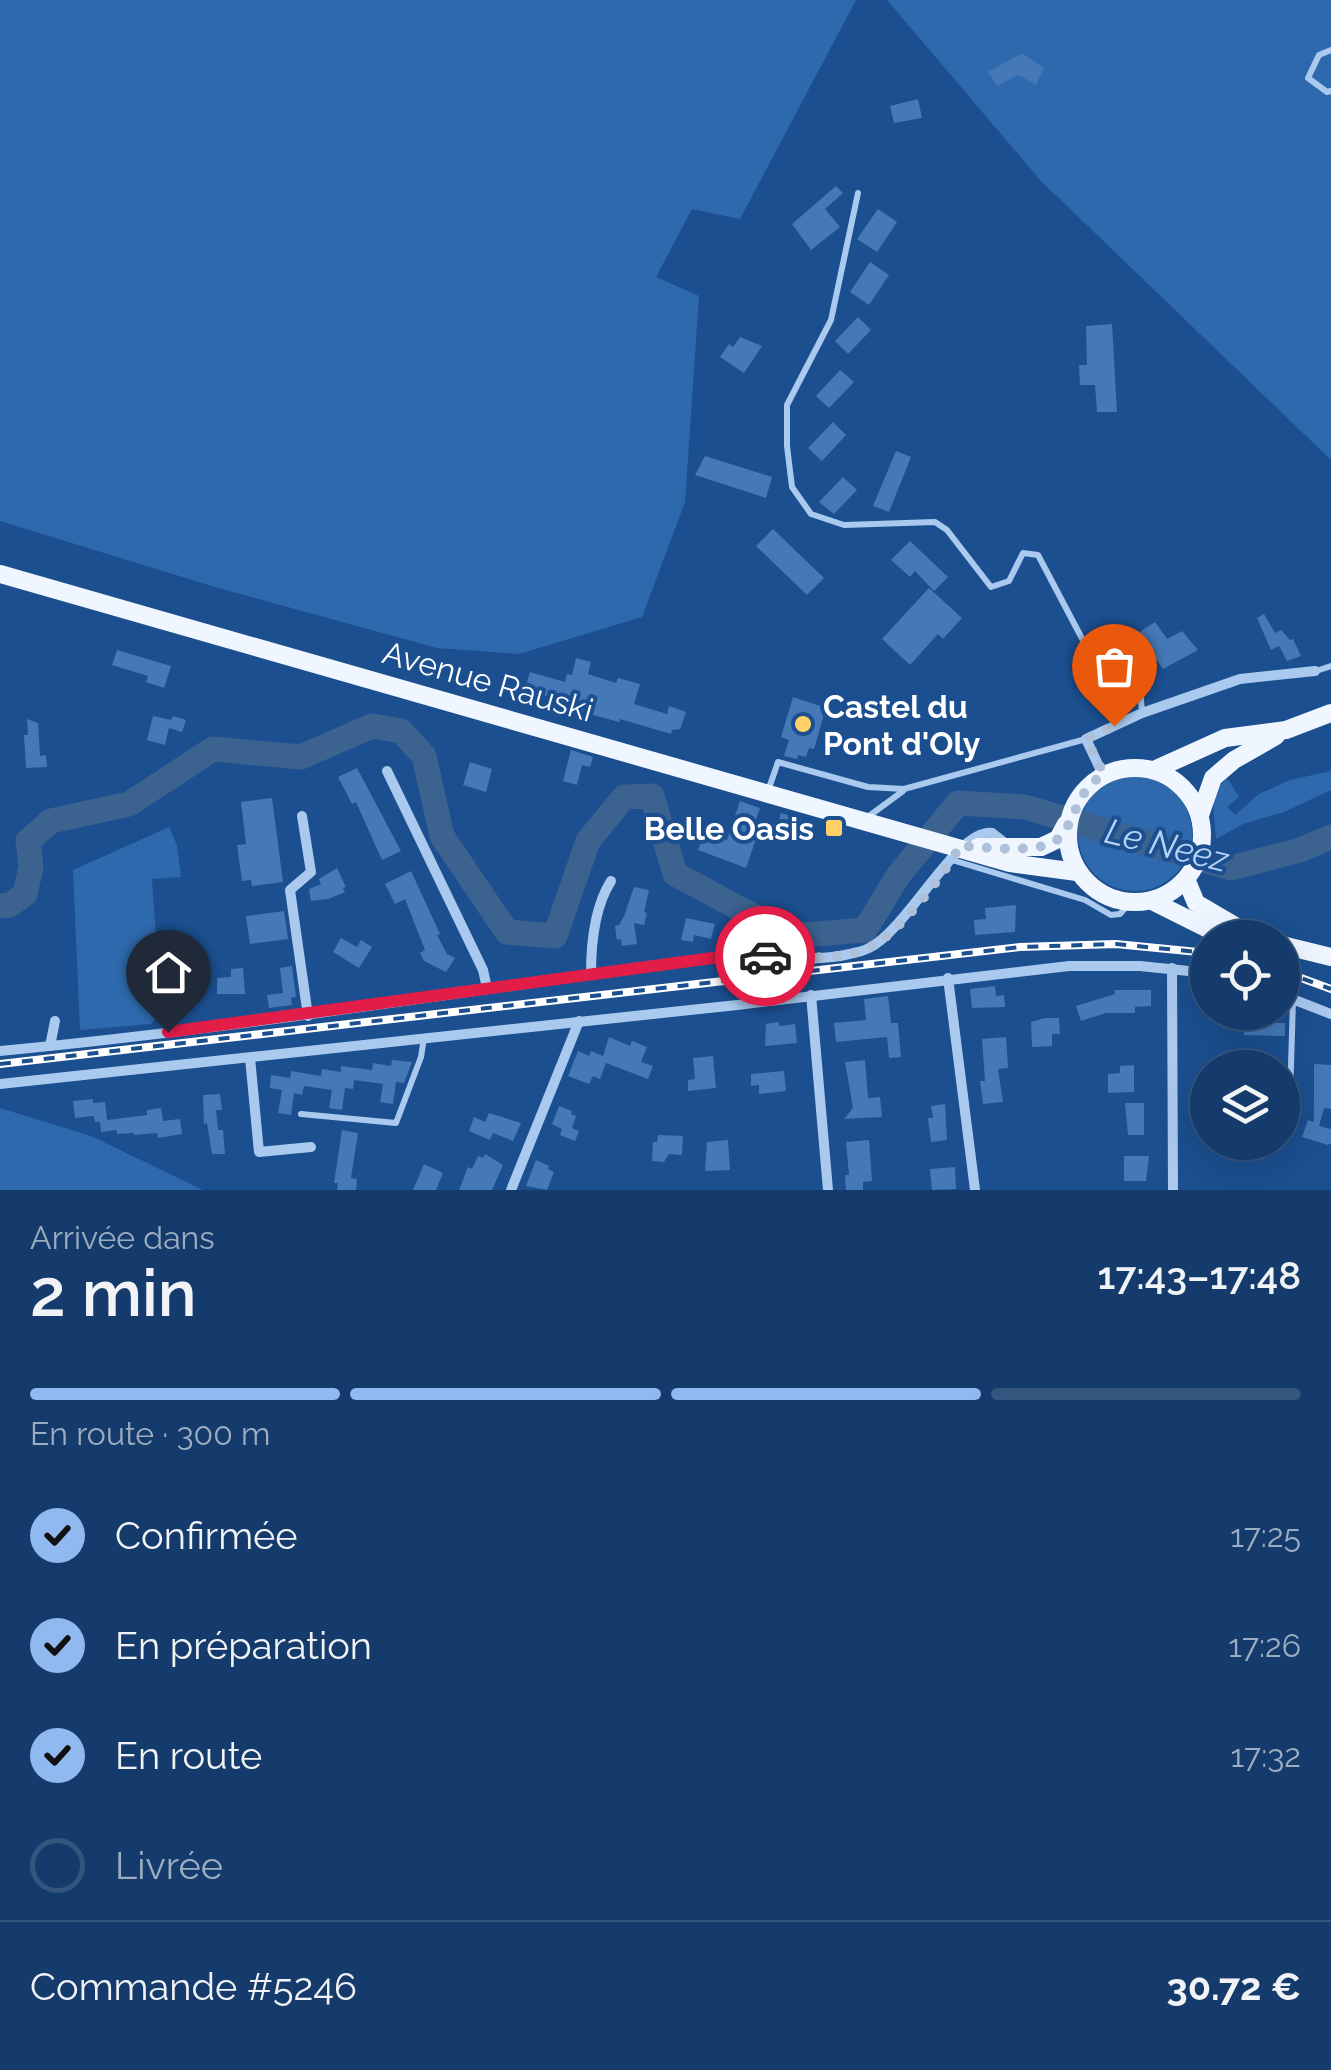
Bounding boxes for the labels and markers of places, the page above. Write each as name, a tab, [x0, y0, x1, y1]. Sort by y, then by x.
pin	[1072, 624, 1157, 727]
place label: Castel du Pont d'Oly	[823, 688, 981, 762]
marker: Castel du Pont d'Oly	[792, 713, 814, 735]
place label: Belle Oasis	[644, 810, 814, 847]
marker: Belle Oasis	[823, 817, 845, 839]
pin	[126, 930, 211, 1033]

